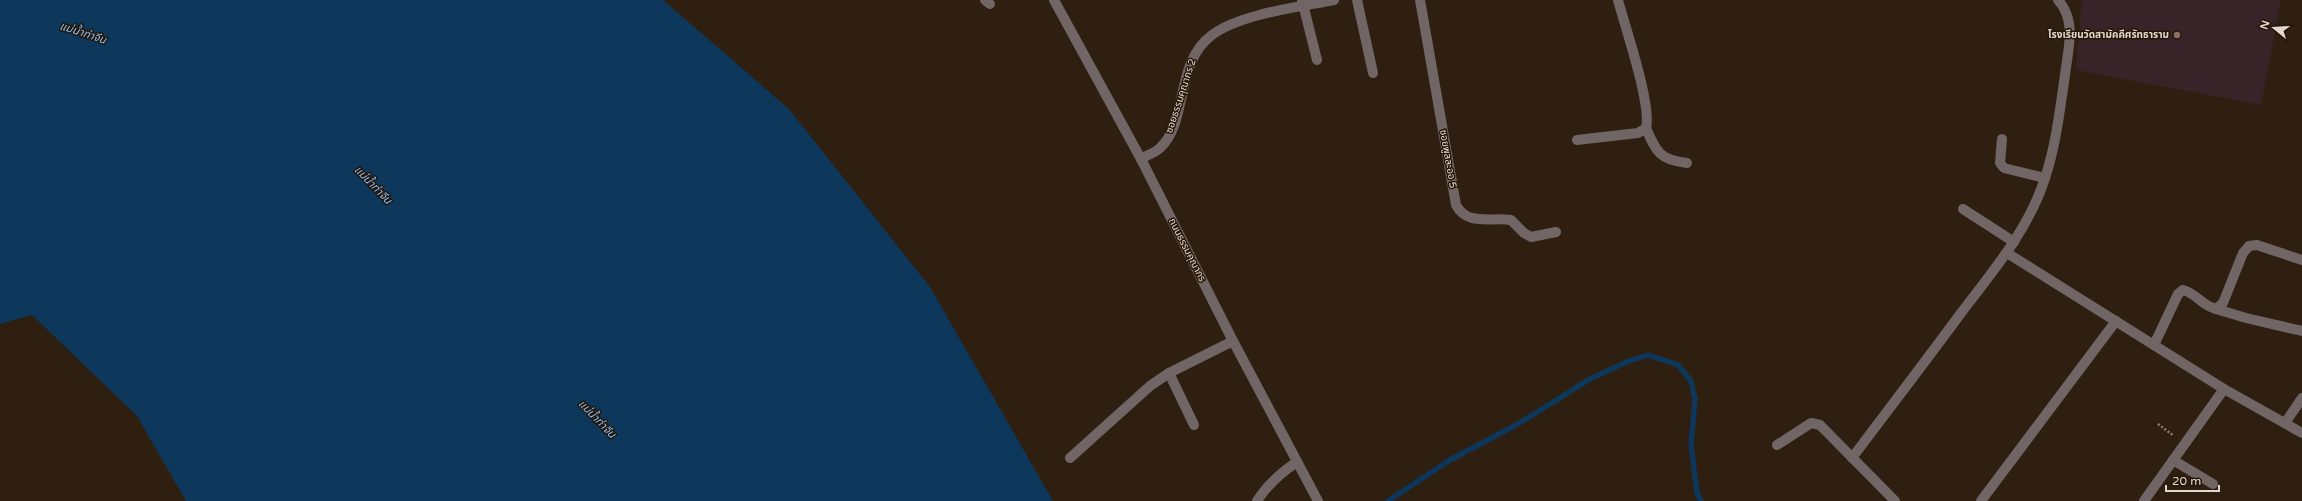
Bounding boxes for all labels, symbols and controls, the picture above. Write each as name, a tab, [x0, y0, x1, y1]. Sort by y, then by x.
north arrow	[2254, 8, 2294, 48]
water label: แม่น้ำท่าจีน	[58, 18, 110, 47]
text: N	[2257, 19, 2273, 31]
place label: โรงเรียนวัดสามัคคีศรัทธาราม	[2048, 29, 2169, 41]
marker: โรงเรียนวัดสามัคคีศรัทธาราม	[2172, 30, 2182, 40]
street label: ซอยธรรมคุณากร 2	[1163, 57, 1199, 135]
street label: ซอยพูลละออ 5	[1437, 129, 1459, 189]
water label: แม่น้ำท่าจีน	[352, 162, 397, 208]
street label: ถนนธรรมคุณากร	[1166, 216, 1208, 284]
water label: แม่น้ำท่าจีน	[576, 396, 621, 442]
scale bar	[2166, 467, 2219, 493]
text: 20 m	[2172, 474, 2201, 488]

